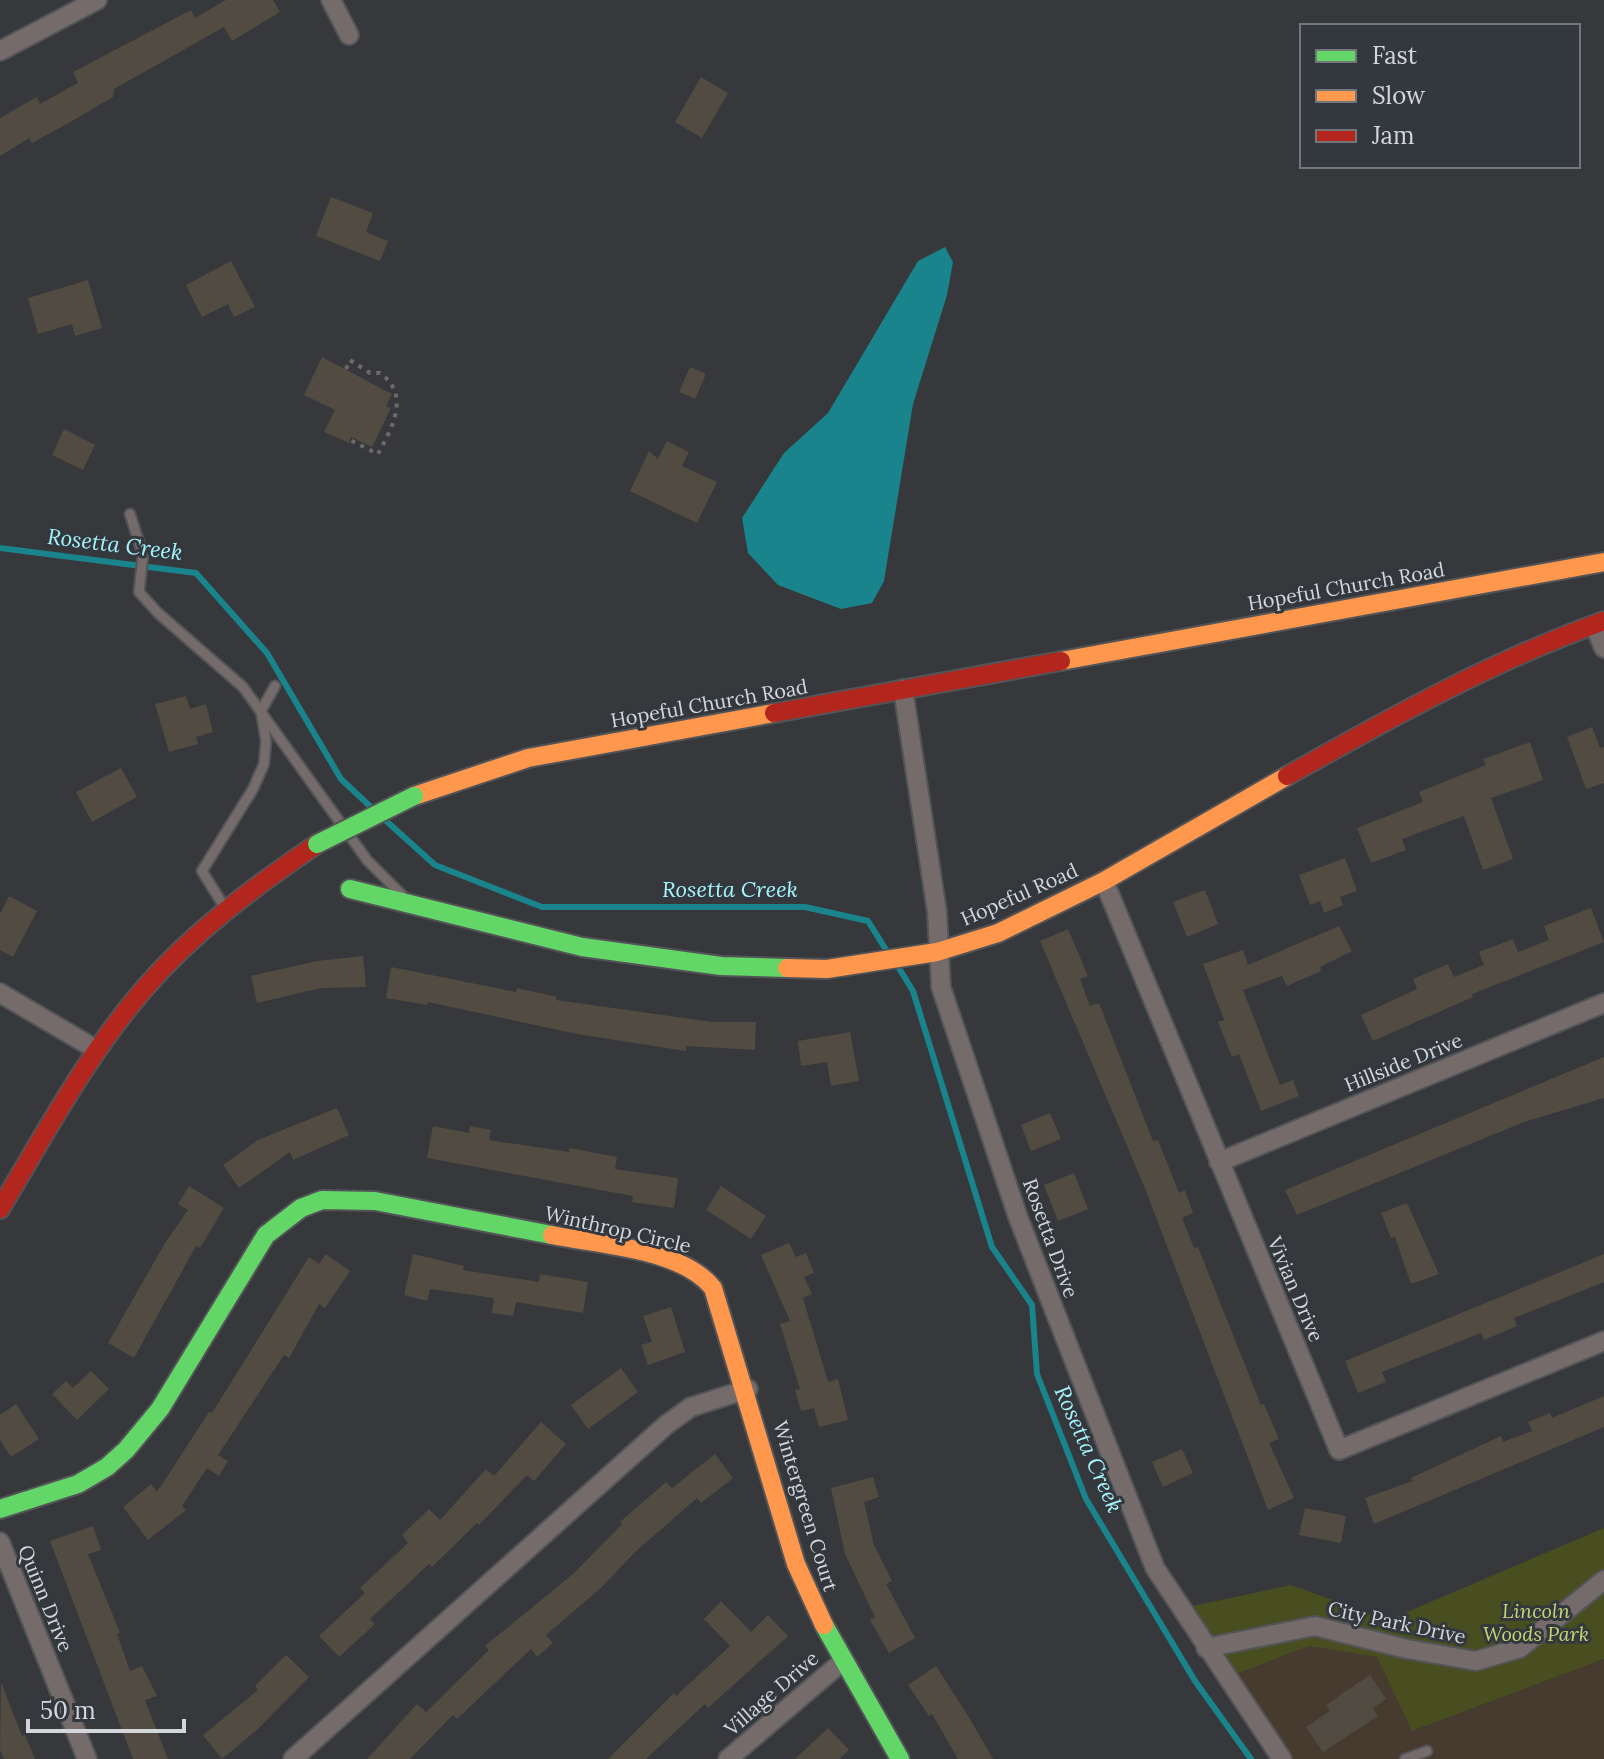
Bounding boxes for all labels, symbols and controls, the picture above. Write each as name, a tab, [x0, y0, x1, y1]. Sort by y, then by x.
legend	[1300, 24, 1580, 168]
text: Fast	[1372, 40, 1418, 71]
text: Slow	[1372, 80, 1426, 111]
text: Jam	[1371, 120, 1414, 151]
water label: Rosetta Creek	[46, 522, 184, 566]
street label: Hopeful Church Road	[1245, 556, 1447, 616]
street label: Hopeful Church Road	[608, 673, 810, 733]
street label: Hopeful Road	[957, 857, 1081, 931]
water label: Rosetta Creek	[662, 875, 798, 903]
street label: Hillside Drive	[1340, 1027, 1466, 1097]
street label: Rosetta Drive	[1018, 1175, 1084, 1301]
street label: Winthrop Circle	[542, 1200, 694, 1258]
street label: Vivian Drive	[1262, 1232, 1329, 1346]
water label: Rosetta Creek	[1049, 1381, 1129, 1517]
street label: Wintergreen Court	[768, 1418, 844, 1595]
street label: Quinn Drive	[13, 1541, 79, 1655]
street label: City Park Drive	[1326, 1595, 1468, 1649]
park label: Lincoln Woods Park	[1483, 1598, 1589, 1646]
street label: Village Drive	[718, 1645, 823, 1741]
scale bar	[28, 1683, 184, 1733]
text: 50 m	[40, 1695, 96, 1726]

